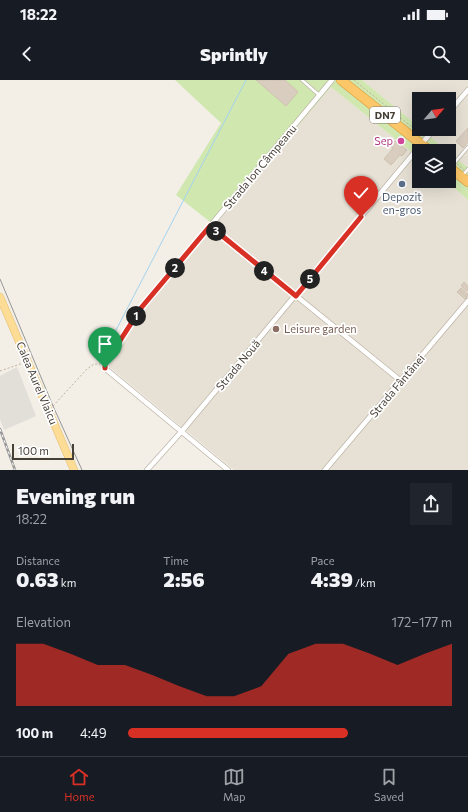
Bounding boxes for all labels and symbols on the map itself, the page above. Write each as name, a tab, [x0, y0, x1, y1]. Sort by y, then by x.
north arrow	[412, 92, 456, 136]
road number: DN7	[370, 107, 400, 123]
street label: Strada Ion Câmpeanu	[220, 122, 299, 212]
place label: Sep	[374, 134, 393, 147]
marker: Sep	[396, 136, 406, 146]
pin	[344, 176, 378, 217]
marker: Depozit en-gros	[397, 179, 407, 189]
place label: Depozit en-gros	[382, 190, 422, 216]
pin: 3	[206, 221, 226, 241]
pin: 2	[165, 258, 185, 278]
pin: 4	[254, 261, 274, 281]
pin: 5	[300, 269, 320, 289]
pin: 1	[126, 306, 146, 326]
place label: Leisure garden	[284, 322, 357, 335]
marker: Leisure garden	[271, 324, 281, 334]
pin	[88, 327, 122, 368]
street label: Strada Nouă	[213, 337, 262, 393]
street label: Calea Aurel Vlaicu	[14, 339, 61, 426]
street label: Strada Fântânei	[366, 351, 427, 420]
scale bar	[12, 442, 74, 461]

